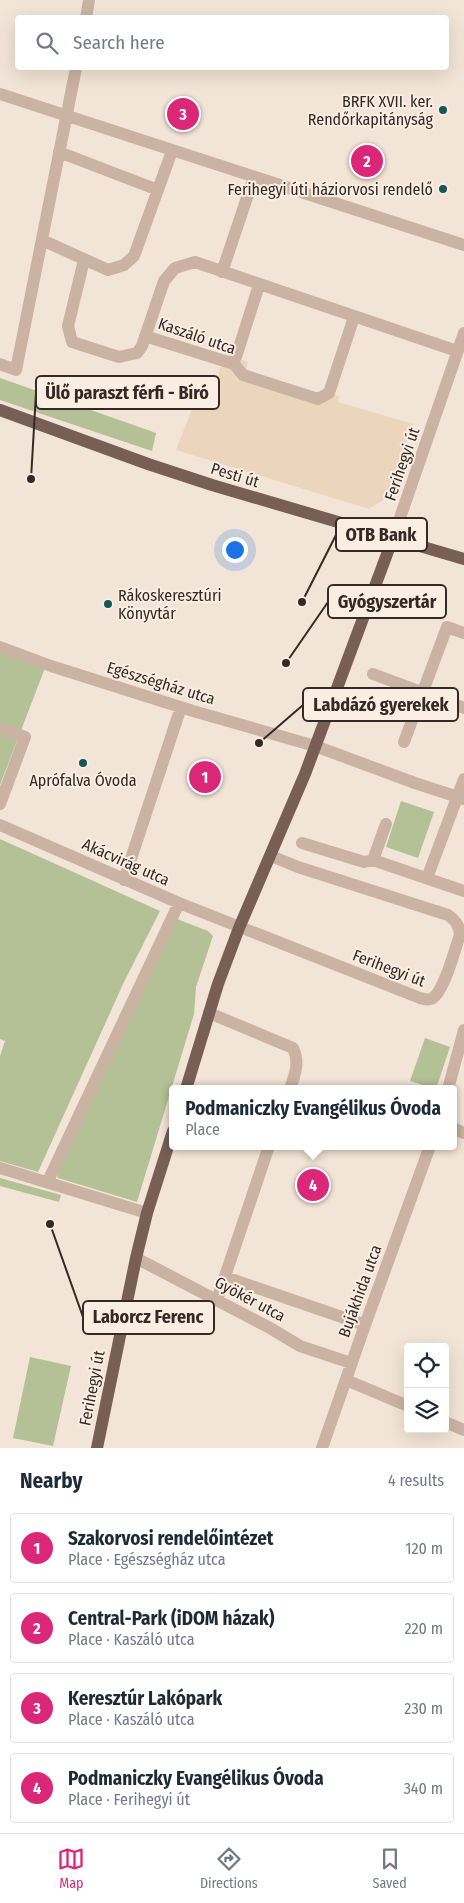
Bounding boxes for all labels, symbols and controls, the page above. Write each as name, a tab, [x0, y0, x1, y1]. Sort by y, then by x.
search box	[15, 15, 449, 70]
icon: search	[33, 29, 61, 57]
text: Search here	[73, 31, 165, 54]
place label: BRFK XVII. ker. Rendőrkapitányság	[308, 92, 433, 129]
pin: 3	[167, 95, 199, 133]
marker: BRFK XVII. ker. Rendőrkapitányság	[437, 104, 449, 116]
pin: 2	[351, 142, 383, 180]
place label: Ferihegyi úti háziorvosi rendelő	[228, 180, 433, 199]
marker: Ferihegyi úti háziorvosi rendelő	[437, 183, 449, 195]
street label: Kaszáló utca	[156, 314, 238, 358]
callout: Ülő paraszt férfi - Bíró	[36, 376, 219, 409]
text: Ülő paraszt férfi - Bíró	[45, 382, 209, 404]
street label: Ferihegyi út	[381, 424, 424, 503]
street label: Pesti út	[209, 459, 262, 492]
callout: OTB Bank	[336, 518, 427, 551]
text: OTB Bank	[346, 524, 417, 546]
your location	[222, 537, 248, 563]
callout: Gyógyszertár	[328, 585, 446, 618]
place label: Rákoskeresztúri Könyvtár	[118, 586, 222, 623]
text: Gyógyszertár	[338, 591, 437, 613]
marker: Rákoskeresztúri Könyvtár	[102, 598, 114, 610]
street label: Egészségház utca	[105, 658, 217, 708]
callout: Labdázó gyerekek	[303, 688, 458, 721]
text: Labdázó gyerekek	[313, 694, 450, 716]
marker: Aprófalva Óvoda	[77, 757, 89, 769]
pin: 1	[189, 758, 221, 796]
place label: Aprófalva Óvoda	[29, 771, 137, 790]
street label: Akácvirág utca	[79, 834, 173, 890]
street label: Ferihegyi út	[350, 945, 429, 991]
popup	[169, 1085, 457, 1150]
text: Podmaniczky Evangélikus Óvoda	[185, 1097, 441, 1120]
text: Place	[185, 1120, 220, 1139]
pin: 4	[297, 1166, 329, 1204]
street label: Bujákhida utca	[334, 1242, 386, 1340]
street label: Gyökér utca	[211, 1273, 289, 1326]
callout: Laborcz Ferenc	[83, 1301, 214, 1334]
text: Laborcz Ferenc	[93, 1306, 204, 1328]
map controls	[404, 1343, 449, 1433]
button: locate	[404, 1343, 449, 1388]
street label: Ferihegyi út	[75, 1348, 109, 1427]
button: layers	[404, 1388, 449, 1433]
text: Nearby	[20, 1468, 82, 1494]
text: 4 results	[388, 1471, 444, 1490]
text: Szakorvosi rendelőintézet	[68, 1527, 274, 1550]
text: 1	[34, 1539, 40, 1558]
text: 120 m	[405, 1539, 443, 1558]
text: Place · Egészségház utca	[68, 1550, 226, 1569]
text: Central-Park (iDOM házak)	[68, 1607, 274, 1630]
text: 2	[33, 1619, 41, 1638]
text: 220 m	[404, 1619, 443, 1638]
text: Place · Kaszáló utca	[68, 1630, 194, 1649]
text: Keresztúr Lakópark	[68, 1687, 222, 1710]
text: 3	[33, 1699, 41, 1718]
text: 230 m	[404, 1699, 443, 1718]
text: Place · Kaszáló utca	[68, 1710, 194, 1729]
text: Podmaniczky Evangélikus Óvoda	[68, 1767, 324, 1790]
text: 4	[33, 1779, 41, 1798]
text: 340 m	[404, 1779, 443, 1798]
text: Place · Ferihegyi út	[68, 1790, 190, 1809]
tab: Map	[57, 1845, 85, 1892]
tab: Directions	[200, 1845, 258, 1892]
tab: Saved	[372, 1845, 407, 1892]

